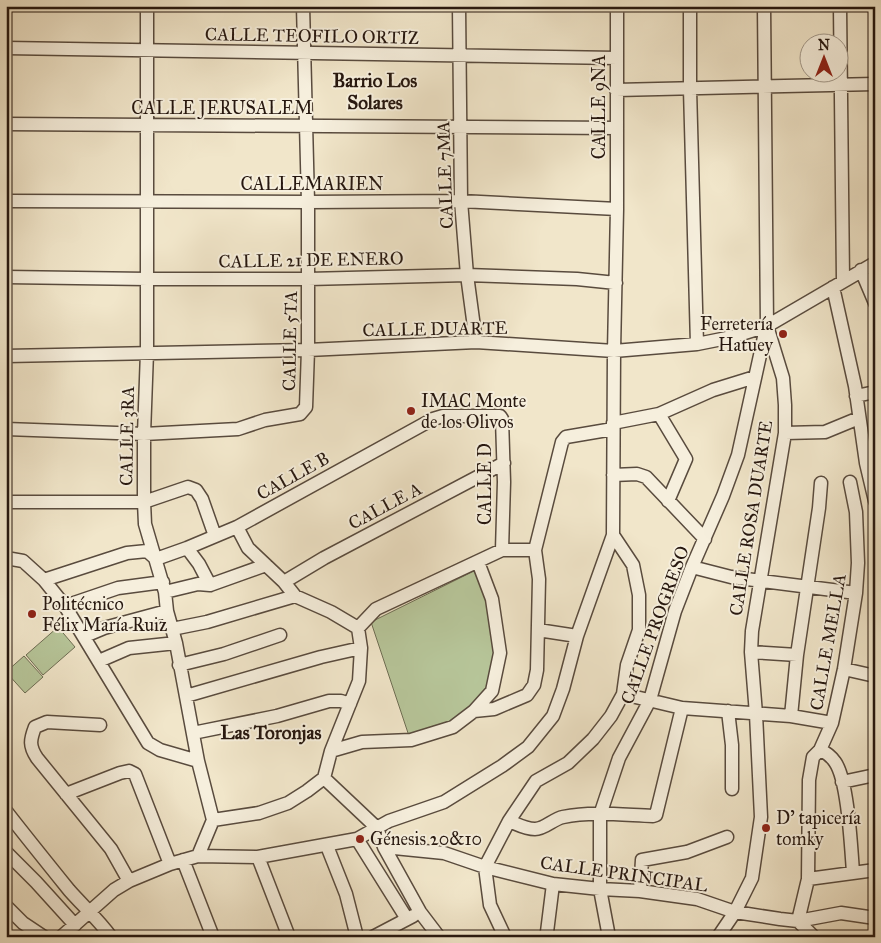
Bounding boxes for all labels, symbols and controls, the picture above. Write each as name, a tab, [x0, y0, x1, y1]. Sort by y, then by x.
street label: CALLE TEOFILO ORTIZ	[205, 23, 419, 49]
north arrow	[798, 32, 848, 82]
text: N	[818, 37, 830, 54]
street label: CALLE 9NA	[588, 55, 610, 159]
district label: Barrio Los Solares	[333, 69, 417, 114]
street label: CALLE JERUSALEM	[131, 97, 313, 120]
street label: CALLE 7MA	[432, 121, 458, 229]
street label: CALLEMARIEN	[240, 173, 384, 195]
street label: CALLE 21 DE ENERO	[218, 247, 404, 273]
street label: CALLE 5TA	[278, 291, 302, 391]
place label: Ferretería Hatuey	[700, 313, 774, 356]
street label: CALLE DUARTE	[362, 317, 508, 341]
marker: Ferretería Hatuey	[777, 328, 789, 340]
street label: CALLE 3RA	[115, 386, 139, 486]
place label: IMAC Monte de los Olivos	[421, 390, 526, 433]
marker: IMAC Monte de los Olivos	[405, 405, 417, 417]
street label: CALLE ROSA DUARTE	[725, 419, 777, 617]
street label: CALLE D	[474, 443, 496, 525]
street label: CALLE B	[253, 447, 333, 505]
street label: CALLE A	[345, 478, 425, 534]
street label: CALLE PROGRESO	[616, 543, 694, 707]
street label: CALLE MELLA	[805, 572, 851, 712]
place label: Politécnico Félix María Ruiz	[42, 593, 167, 636]
marker: Politécnico Félix María Ruiz	[26, 608, 38, 620]
district label: Las Toronjas	[221, 721, 321, 745]
place label: D' tapicería tomky	[776, 807, 861, 850]
marker: D' tapicería tomky	[760, 822, 772, 834]
place label: Génesis 20&10	[370, 828, 482, 850]
marker: Génesis 20&10	[354, 833, 366, 845]
street label: CALLE PRINCIPAL	[539, 851, 710, 897]

